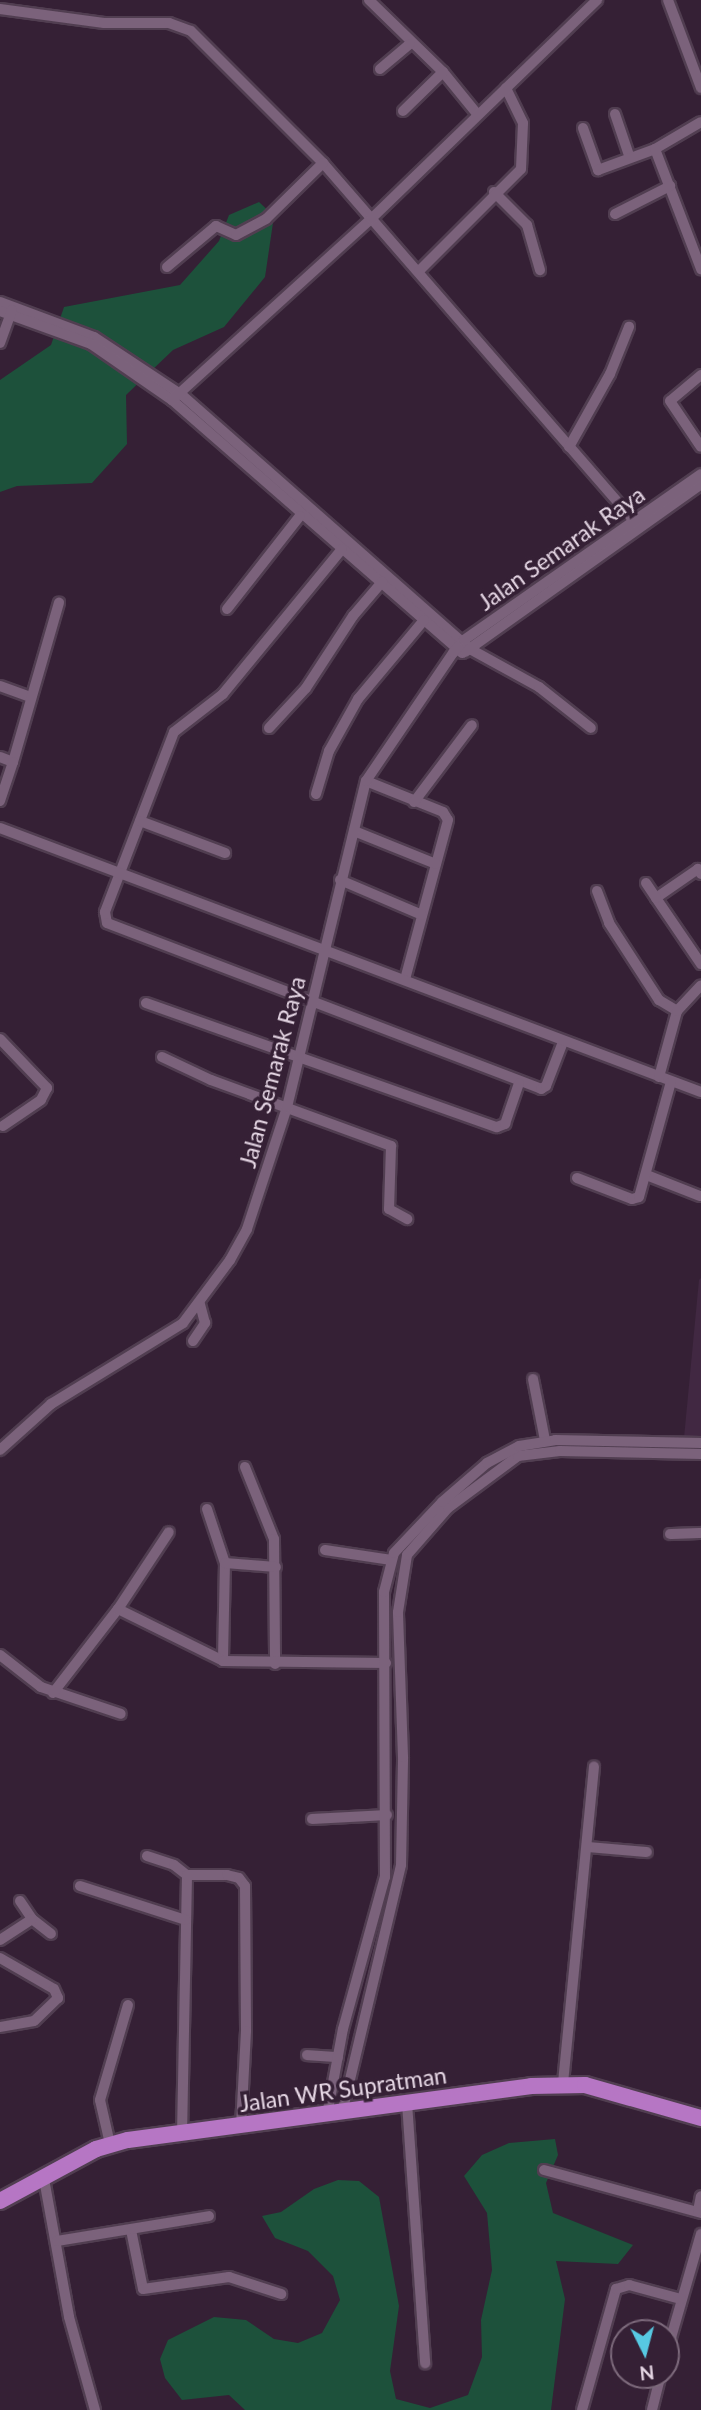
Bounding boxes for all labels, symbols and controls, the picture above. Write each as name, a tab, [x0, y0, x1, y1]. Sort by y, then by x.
street label: Jalan Semarak Raya	[472, 480, 650, 616]
street label: Jalan Semarak Raya	[233, 973, 311, 1171]
street label: Jalan WR Supratman	[237, 2061, 449, 2117]
north arrow	[610, 2319, 680, 2389]
text: N	[639, 2361, 656, 2386]

